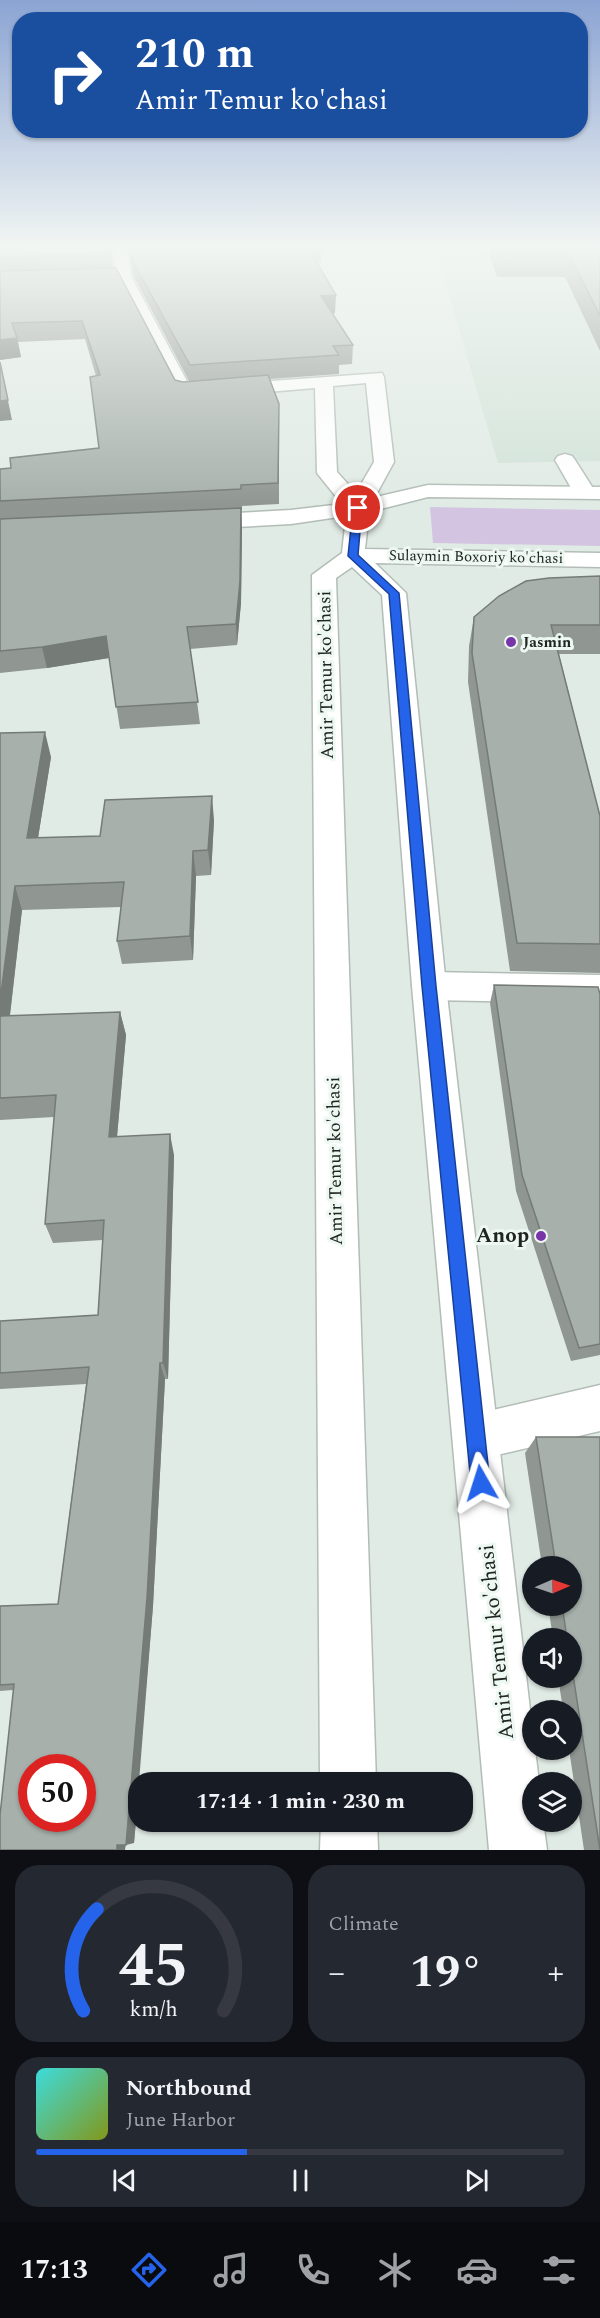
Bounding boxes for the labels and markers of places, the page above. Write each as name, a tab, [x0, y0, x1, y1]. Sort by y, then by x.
pin	[332, 482, 383, 533]
place label: Jasmin	[523, 631, 571, 654]
marker: Jasmin	[504, 635, 518, 649]
place label: Anop	[476, 1220, 529, 1252]
marker: Anop	[534, 1229, 548, 1243]

